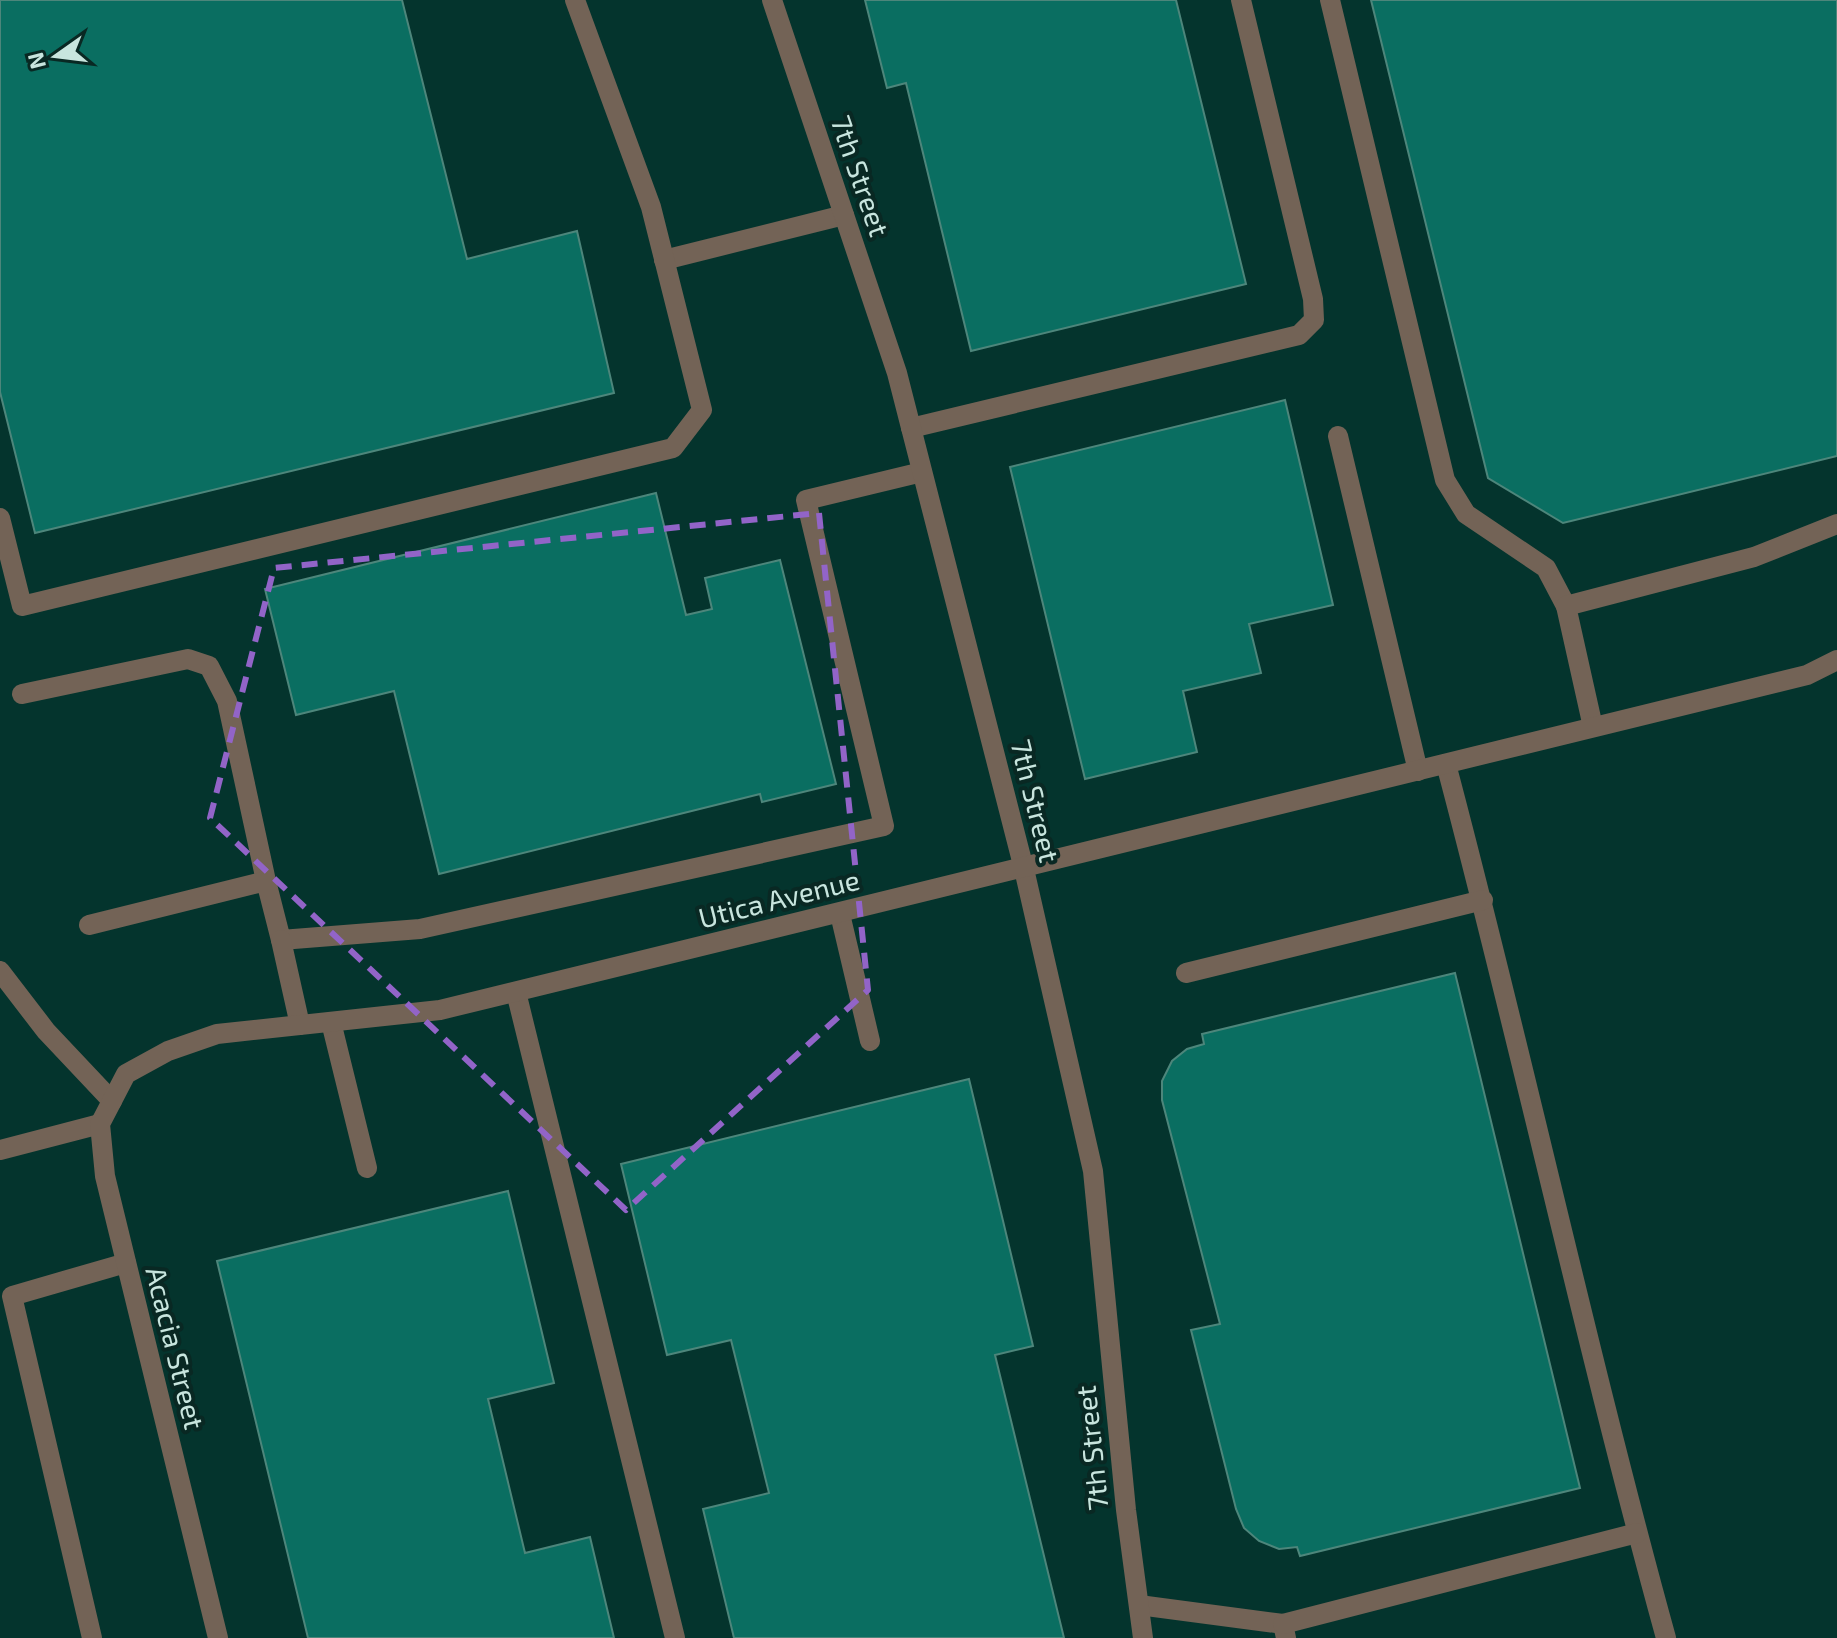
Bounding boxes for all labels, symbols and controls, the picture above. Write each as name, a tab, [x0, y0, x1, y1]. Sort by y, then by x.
north arrow	[16, 16, 96, 96]
text: N	[21, 50, 50, 72]
street label: 7th Street	[824, 111, 897, 240]
street label: 7th Street	[1004, 736, 1068, 866]
street label: Utica Avenue	[695, 862, 863, 934]
street label: Acacia Street	[139, 1263, 213, 1433]
street label: 7th Street	[1068, 1384, 1114, 1512]

